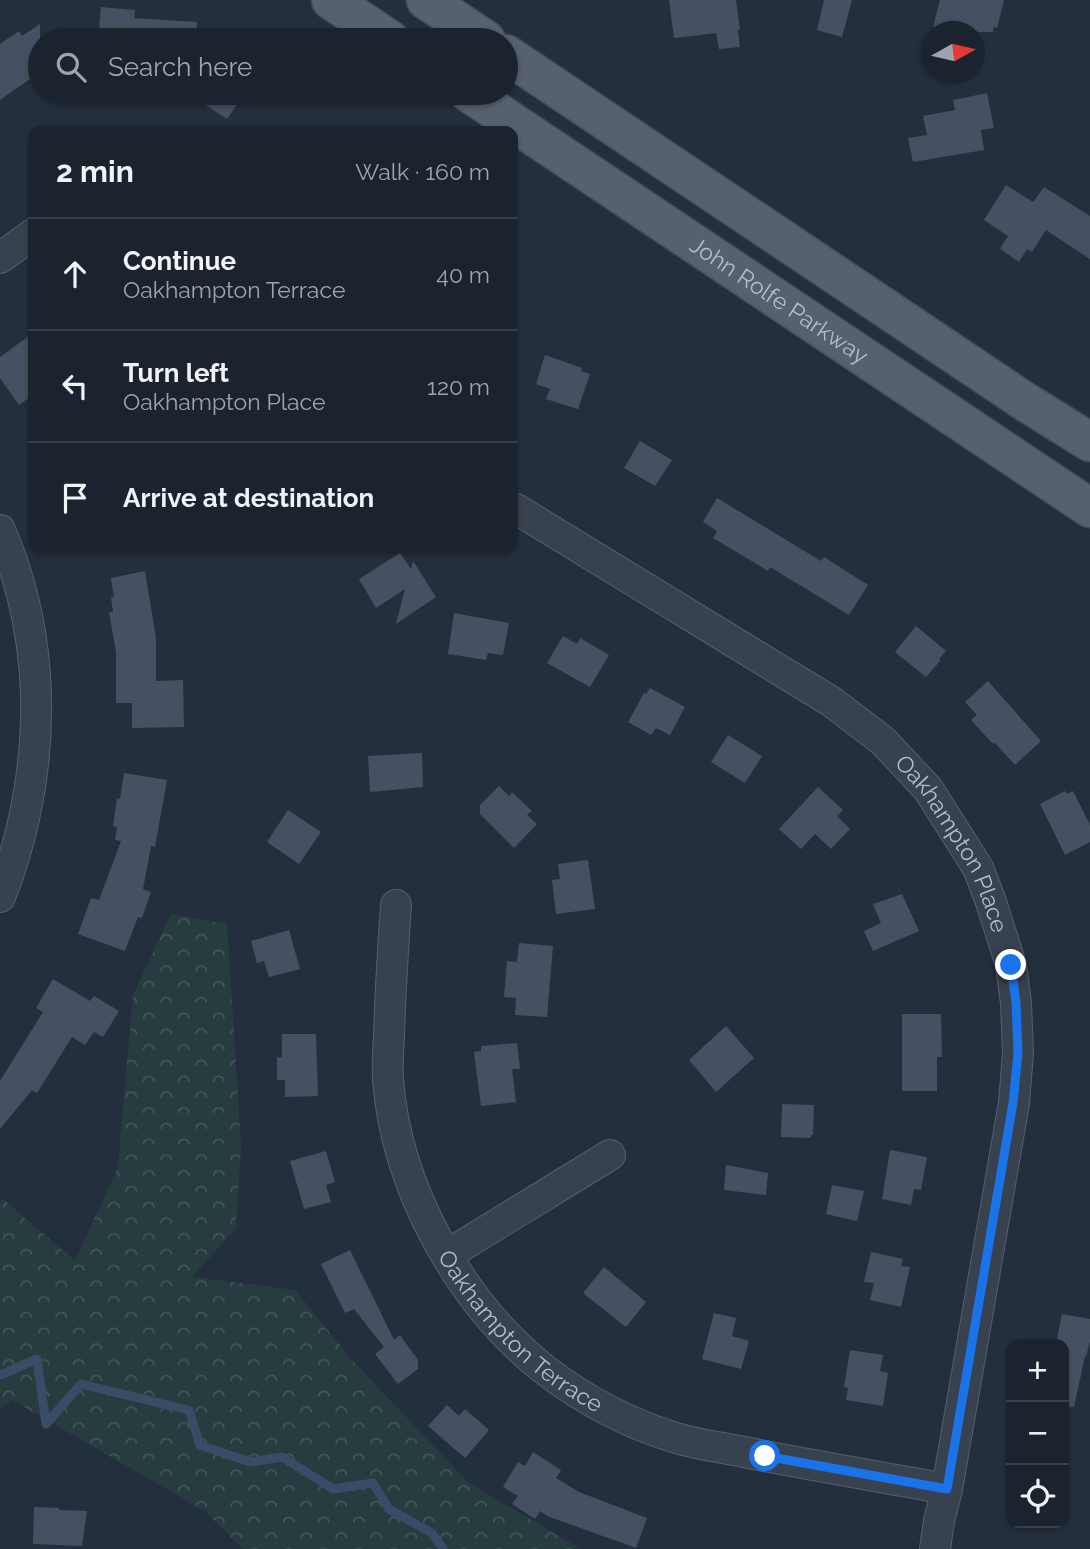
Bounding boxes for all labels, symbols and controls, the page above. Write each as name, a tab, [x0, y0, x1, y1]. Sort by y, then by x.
north arrow	[922, 21, 985, 84]
search box	[28, 28, 518, 105]
icon: search	[52, 48, 90, 86]
text: Search here	[108, 52, 252, 82]
text: 2 min	[56, 154, 134, 189]
text: Walk · 160 m	[355, 158, 490, 185]
street label: John Rolfe Parkway	[685, 231, 874, 369]
text: Continue	[123, 246, 236, 276]
icon: ahead	[56, 255, 94, 293]
text: 40 m	[436, 261, 490, 288]
text: Oakhampton Terrace	[123, 276, 345, 303]
text: Turn left	[123, 358, 229, 388]
icon: left	[56, 367, 94, 405]
text: 120 m	[427, 373, 490, 400]
text: Oakhampton Place	[123, 388, 326, 415]
icon: arrive	[56, 479, 94, 517]
text: Arrive at destination	[123, 483, 374, 513]
street label: Oakhampton Place	[890, 749, 1014, 936]
route end	[995, 949, 1026, 980]
street label: Oakhampton Terrace	[433, 1245, 608, 1418]
map controls	[1006, 1339, 1069, 1528]
button: +	[1006, 1339, 1069, 1402]
button: −	[1006, 1402, 1069, 1465]
route start	[749, 1440, 780, 1471]
button: locate	[1006, 1465, 1069, 1528]

